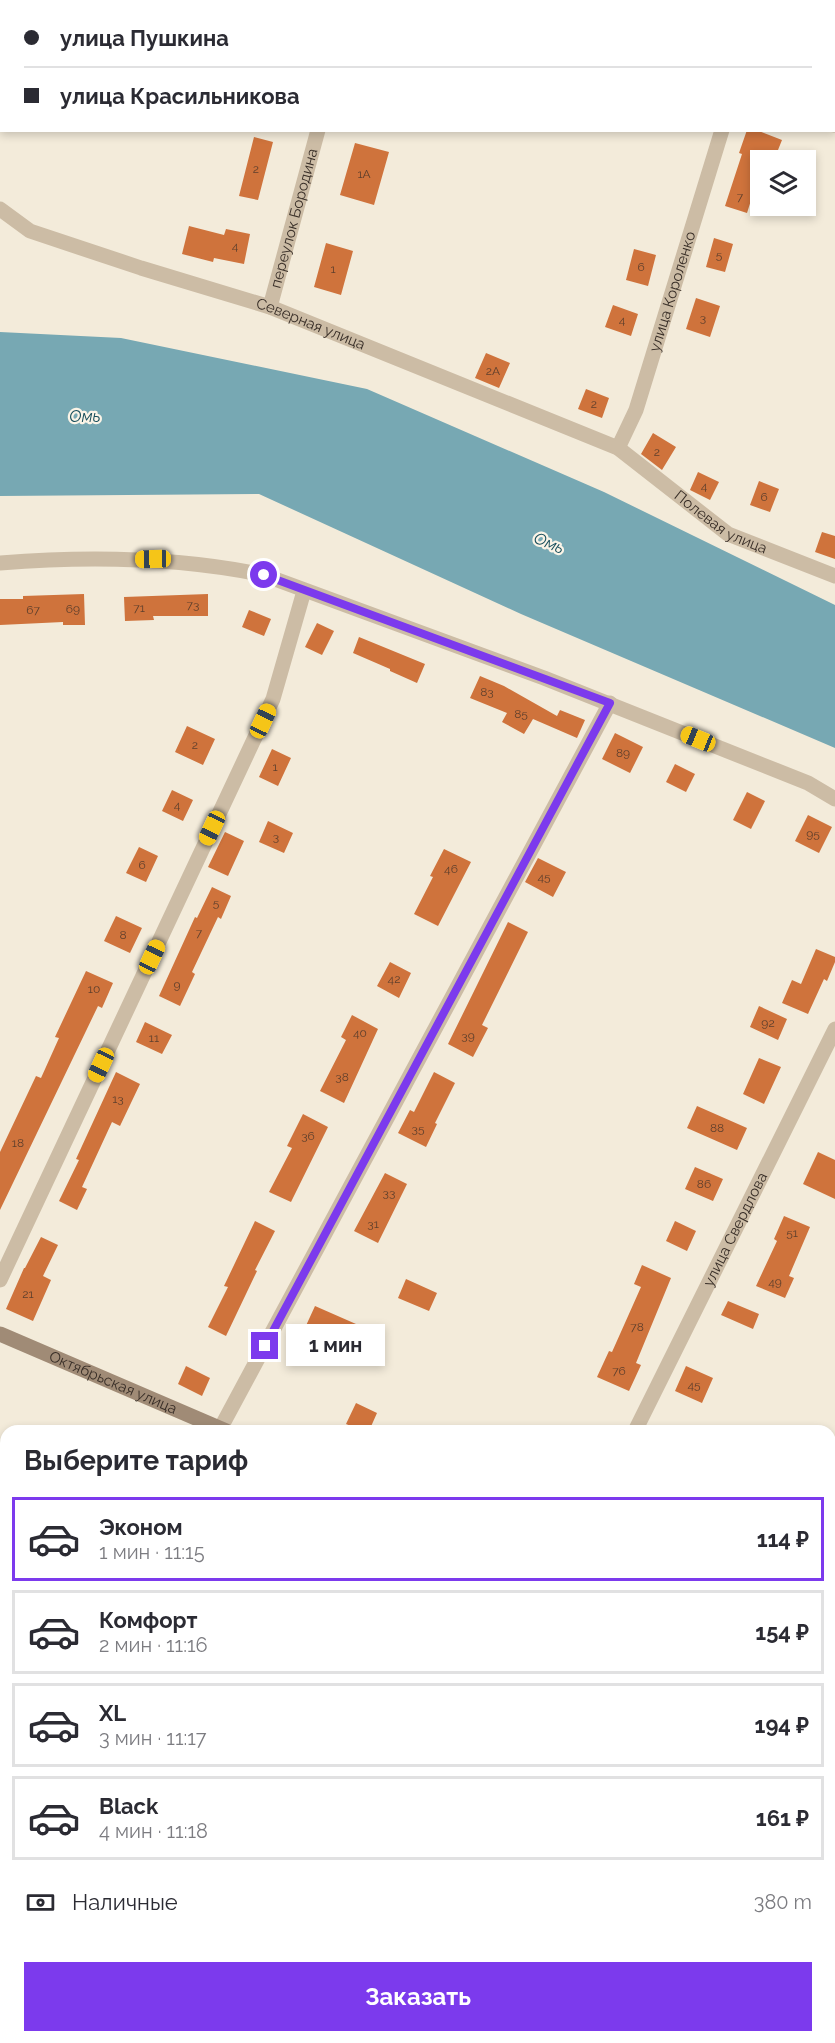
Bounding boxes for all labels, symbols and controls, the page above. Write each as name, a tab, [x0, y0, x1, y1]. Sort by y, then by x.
text: улица Пушкина	[60, 25, 229, 51]
text: улица Красильникова	[60, 83, 300, 109]
street label: переулок Бородина	[267, 146, 322, 290]
map controls	[750, 150, 816, 216]
button: layers	[750, 150, 816, 216]
house number: 2	[253, 162, 259, 176]
house number: 1А	[357, 167, 371, 181]
house number: 7	[737, 190, 744, 204]
street label: улица Короленко	[645, 229, 699, 354]
house number: 4	[232, 239, 239, 253]
house number: 5	[716, 248, 723, 262]
house number: 6	[637, 260, 645, 274]
house number: 1	[330, 262, 336, 276]
street label: Северная улица	[254, 294, 368, 354]
house number: 3	[700, 311, 706, 325]
house number: 4	[619, 313, 626, 327]
house number: 2А	[486, 364, 500, 378]
house number: 2	[591, 397, 597, 411]
water label: Омь	[69, 407, 101, 426]
house number: 2	[654, 445, 660, 459]
house number: 4	[701, 479, 708, 493]
street label: Полевая улица	[671, 487, 770, 557]
house number: 6	[760, 490, 768, 504]
water label: Омь	[531, 528, 567, 558]
car	[135, 550, 171, 568]
route start	[250, 561, 277, 588]
house number: 73	[187, 598, 199, 612]
house number: 71	[133, 601, 145, 615]
house number: 69	[66, 602, 80, 616]
house number: 67	[26, 603, 40, 617]
house number: 83	[480, 685, 494, 699]
car	[247, 701, 279, 741]
house number: 85	[514, 707, 528, 721]
car	[678, 724, 718, 754]
house number: 2	[192, 738, 198, 752]
house number: 89	[616, 746, 630, 760]
house number: 1	[272, 760, 278, 774]
house number: 4	[174, 798, 181, 812]
car	[196, 808, 228, 848]
house number: 95	[806, 827, 820, 841]
house number: 3	[273, 830, 279, 844]
house number: 6	[138, 858, 146, 872]
house number: 46	[444, 862, 458, 876]
house number: 45	[537, 870, 551, 884]
house number: 5	[213, 896, 220, 910]
house number: 7	[196, 926, 203, 940]
house number: 8	[119, 928, 127, 942]
car	[136, 937, 168, 977]
house number: 42	[388, 972, 400, 986]
house number: 9	[173, 978, 181, 992]
house number: 10	[88, 982, 100, 996]
house number: 92	[761, 1016, 775, 1030]
house number: 40	[353, 1026, 367, 1040]
house number: 39	[461, 1029, 475, 1043]
house number: 11	[149, 1031, 159, 1045]
car	[85, 1045, 117, 1085]
house number: 38	[335, 1070, 349, 1084]
house number: 13	[112, 1092, 124, 1106]
house number: 88	[710, 1121, 724, 1135]
house number: 35	[412, 1122, 425, 1136]
house number: 36	[301, 1129, 315, 1143]
house number: 18	[12, 1136, 24, 1150]
street label: улица Свердлова	[699, 1170, 771, 1290]
house number: 86	[697, 1177, 711, 1191]
house number: 33	[383, 1186, 395, 1200]
house number: 31	[367, 1217, 379, 1231]
house number: 51	[786, 1226, 798, 1240]
house number: 49	[768, 1275, 782, 1289]
house number: 21	[22, 1287, 34, 1301]
house number: 78	[630, 1320, 644, 1334]
callout: 1 мин	[286, 1325, 385, 1367]
route end	[251, 1332, 278, 1359]
text: 1 мин	[309, 1333, 362, 1357]
street label: Октябрьская улица	[46, 1347, 180, 1418]
house number: 76	[612, 1364, 626, 1378]
house number: 45	[687, 1378, 701, 1392]
text: Выберите тариф	[24, 1445, 248, 1476]
icon: car	[27, 1512, 81, 1566]
text: Эконом	[99, 1514, 183, 1540]
text: 114 ₽	[757, 1526, 809, 1552]
text: 1 мин · 11:15	[99, 1540, 205, 1564]
icon: car	[27, 1605, 81, 1659]
text: Комфорт	[99, 1607, 197, 1633]
text: 154 ₽	[755, 1619, 809, 1645]
text: 2 мин · 11:16	[99, 1633, 208, 1657]
icon: car	[27, 1698, 81, 1752]
text: XL	[99, 1700, 126, 1726]
text: 194 ₽	[755, 1712, 809, 1738]
text: 3 мин · 11:17	[99, 1726, 206, 1750]
icon: car	[27, 1791, 81, 1845]
text: Black	[99, 1793, 158, 1819]
text: 161 ₽	[756, 1805, 809, 1831]
text: 4 мин · 11:18	[99, 1819, 208, 1843]
icon: cash	[24, 1886, 57, 1919]
text: Наличные	[72, 1889, 178, 1915]
text: 380 m	[754, 1890, 812, 1914]
button: Заказать	[24, 1962, 812, 2031]

